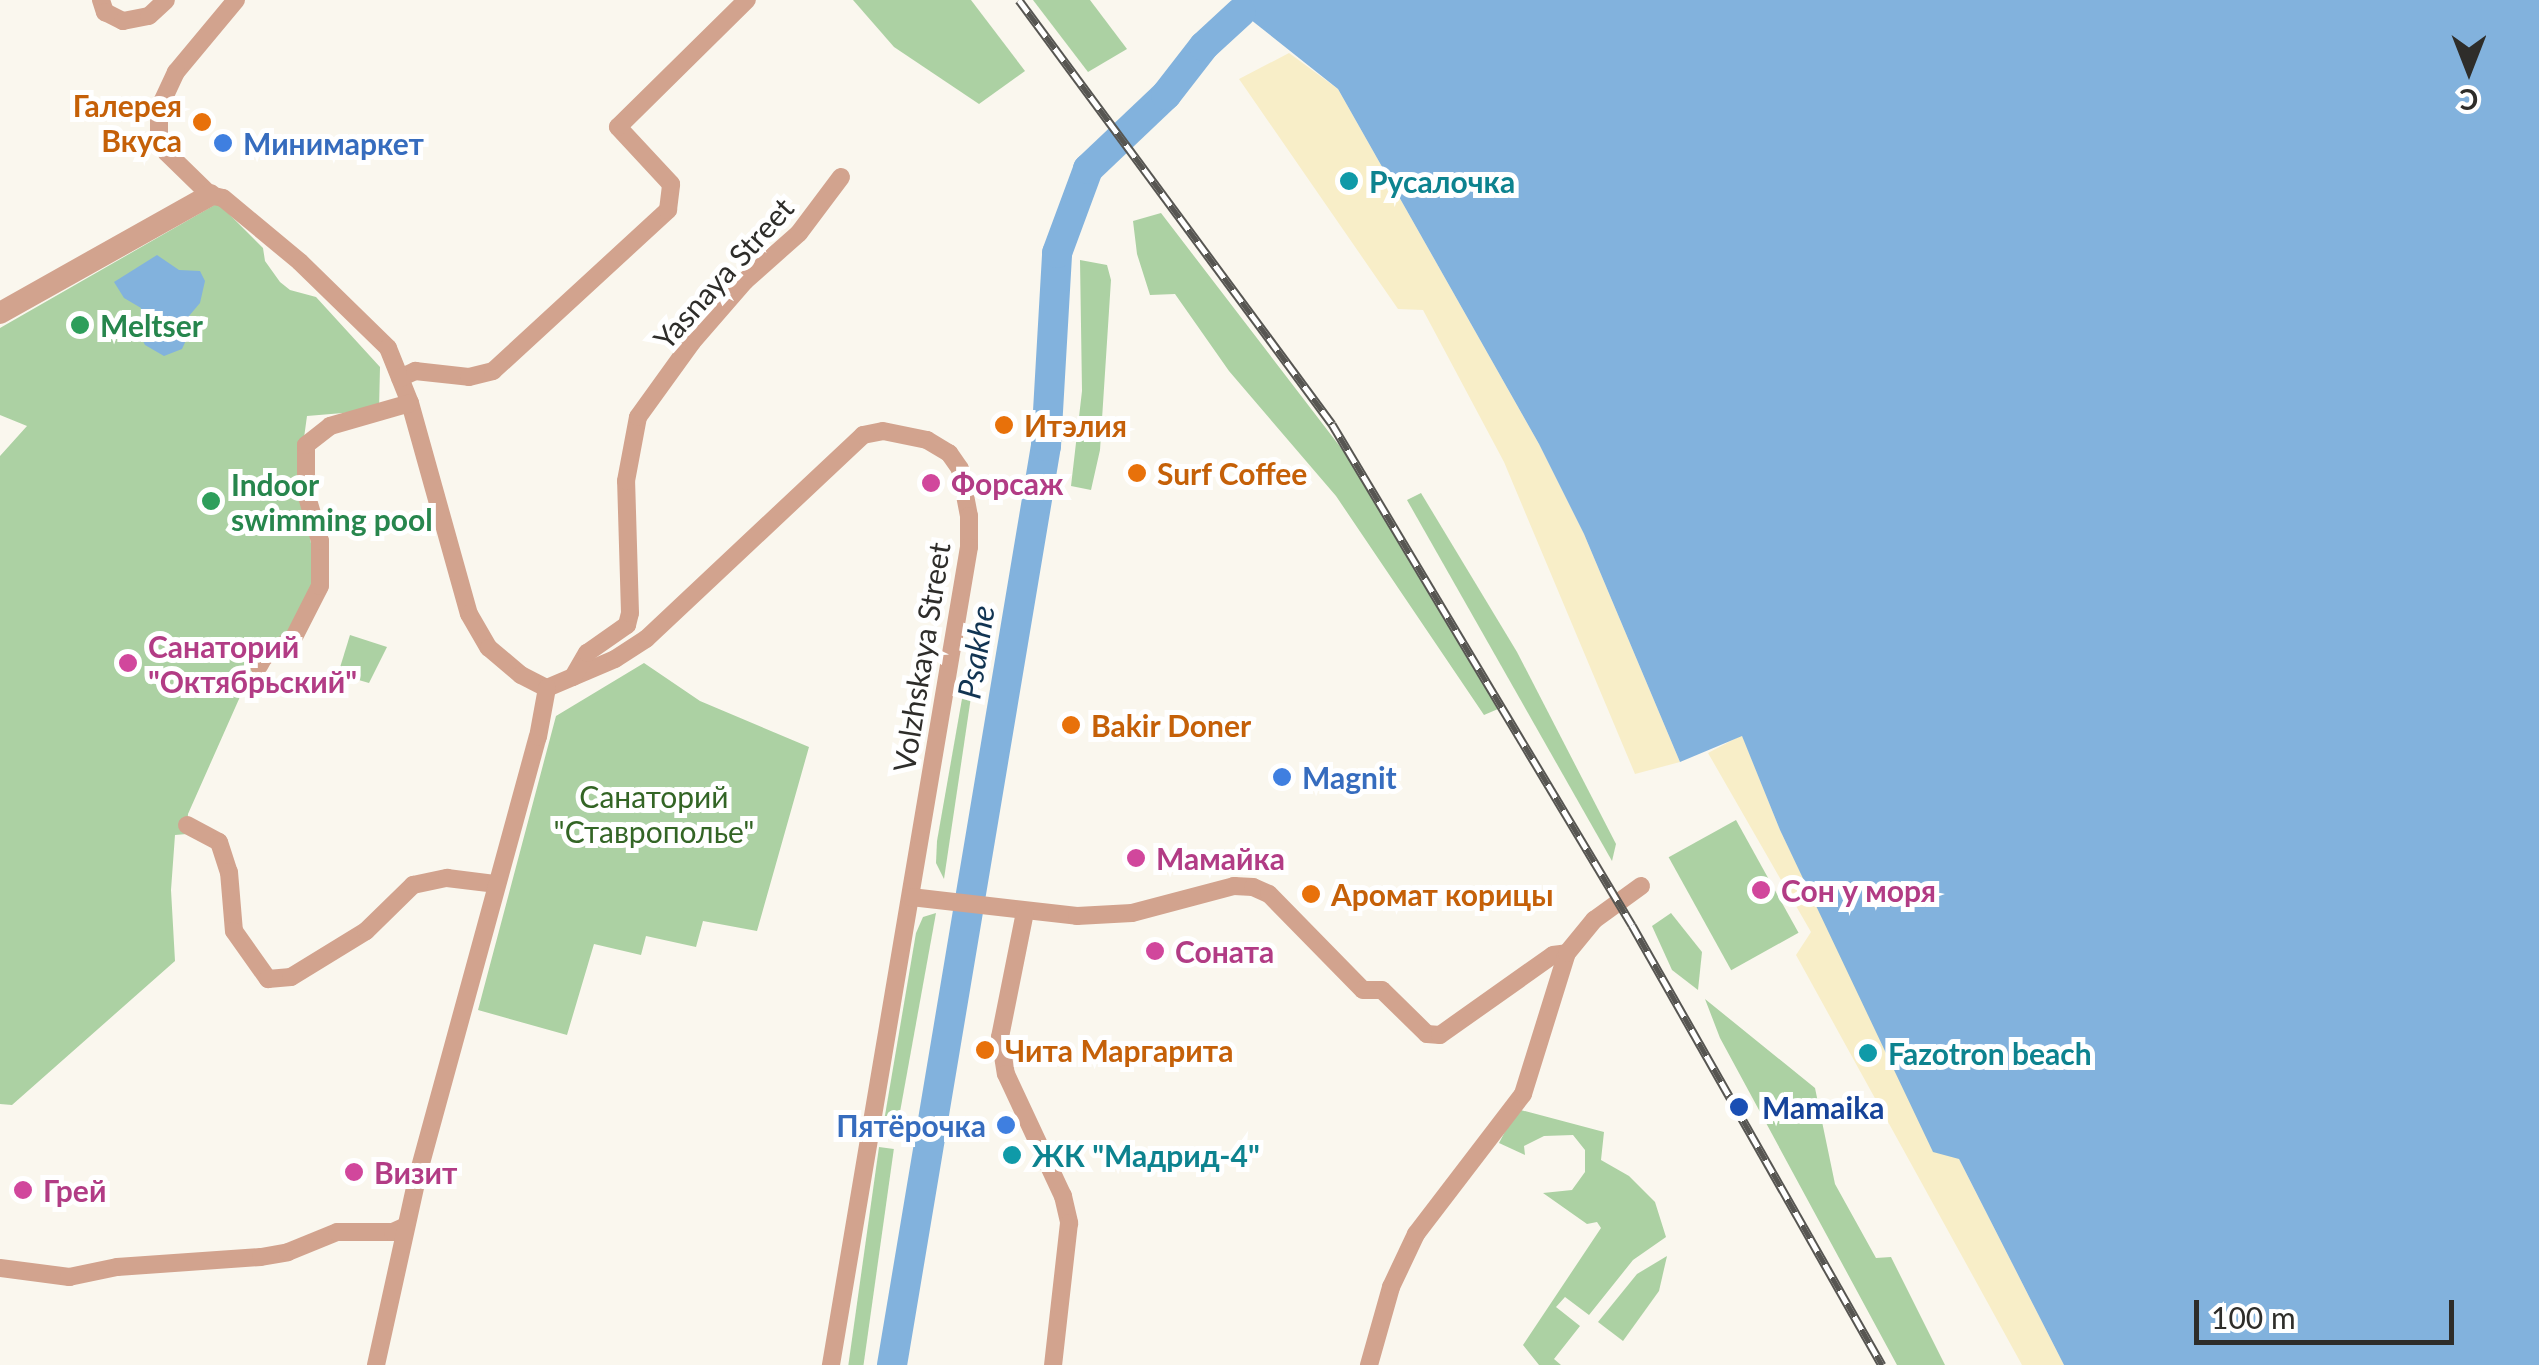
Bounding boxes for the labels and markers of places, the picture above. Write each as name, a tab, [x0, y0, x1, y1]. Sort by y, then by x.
place label: Галерея Вкуса	[73, 87, 182, 158]
marker: Галерея Вкуса	[191, 111, 213, 133]
place label: Минимаркет	[243, 125, 424, 161]
marker: Минимаркет	[212, 132, 234, 154]
place label: Русалочка	[1369, 163, 1515, 199]
marker: Русалочка	[1338, 170, 1360, 192]
place label: Meltser	[100, 307, 203, 343]
marker: Meltser	[69, 314, 91, 336]
place label: Итэлия	[1024, 407, 1127, 443]
marker: Итэлия	[993, 414, 1015, 436]
place label: Surf Coffee	[1157, 455, 1308, 491]
marker: Surf Coffee	[1126, 462, 1148, 484]
place label: Форсаж	[951, 465, 1063, 501]
place label: Indoor swimming pool	[231, 466, 433, 536]
marker: Форсаж	[920, 472, 942, 494]
marker: Indoor swimming pool	[200, 490, 222, 512]
place label: Санаторий "Октябрьский"	[148, 628, 357, 698]
marker: Санаторий "Октябрьский"	[117, 652, 139, 674]
place label: Bakir Doner	[1091, 707, 1252, 743]
marker: Bakir Doner	[1060, 714, 1082, 736]
place label: Magnit	[1302, 759, 1397, 795]
marker: Magnit	[1271, 766, 1293, 788]
place label: Мамайка	[1156, 840, 1285, 876]
marker: Мамайка	[1125, 847, 1147, 869]
place label: Сон у моря	[1781, 872, 1936, 908]
place label: Аромат корицы	[1331, 876, 1553, 912]
marker: Сон у моря	[1750, 879, 1772, 901]
marker: Аромат корицы	[1300, 883, 1322, 905]
place label: Соната	[1175, 933, 1274, 969]
marker: Соната	[1144, 940, 1166, 962]
place label: Чита Маргарита	[1005, 1032, 1233, 1068]
place label: Fazotron beach	[1888, 1035, 2092, 1071]
marker: Чита Маргарита	[974, 1039, 996, 1061]
marker: Fazotron beach	[1857, 1042, 1879, 1064]
place label: Mamaika	[1762, 1089, 1884, 1125]
marker: Mamaika	[1726, 1094, 1752, 1120]
place label: Пятёрочка	[836, 1107, 986, 1143]
marker: Пятёрочка	[995, 1114, 1017, 1136]
place label: ЖК "Мадрид-4"	[1032, 1137, 1260, 1173]
marker: ЖК "Мадрид-4"	[1001, 1144, 1023, 1166]
place label: Визит	[374, 1154, 457, 1190]
marker: Визит	[343, 1161, 365, 1183]
place label: Грей	[43, 1172, 106, 1208]
marker: Грей	[12, 1179, 34, 1201]

